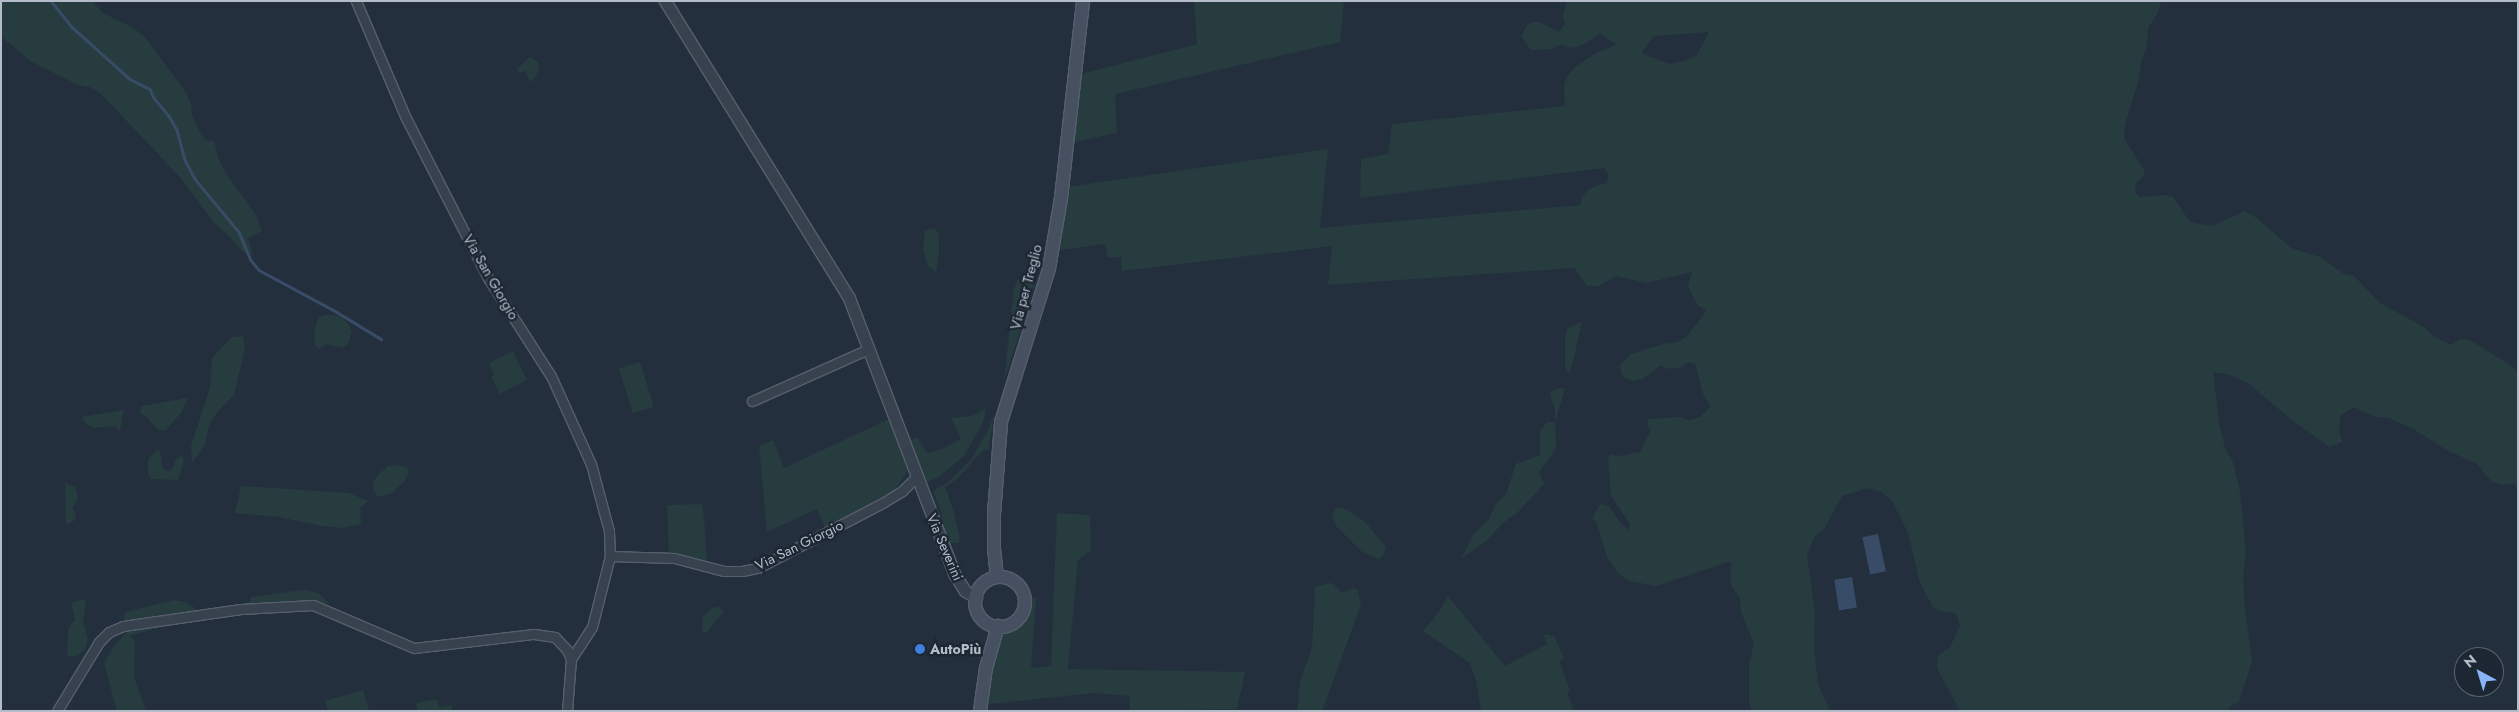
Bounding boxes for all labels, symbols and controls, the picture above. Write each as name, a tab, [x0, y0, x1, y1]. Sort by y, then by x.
street label: Via San Giorgio	[460, 231, 522, 323]
street label: Via per Treglio	[1007, 242, 1045, 332]
street label: Via Severini	[923, 511, 967, 583]
street label: Via San Giorgio	[752, 516, 846, 574]
place label: AutoPiù	[930, 641, 981, 657]
marker: AutoPiù	[914, 643, 926, 655]
north arrow	[2454, 647, 2504, 697]
text: N	[2460, 650, 2481, 672]

